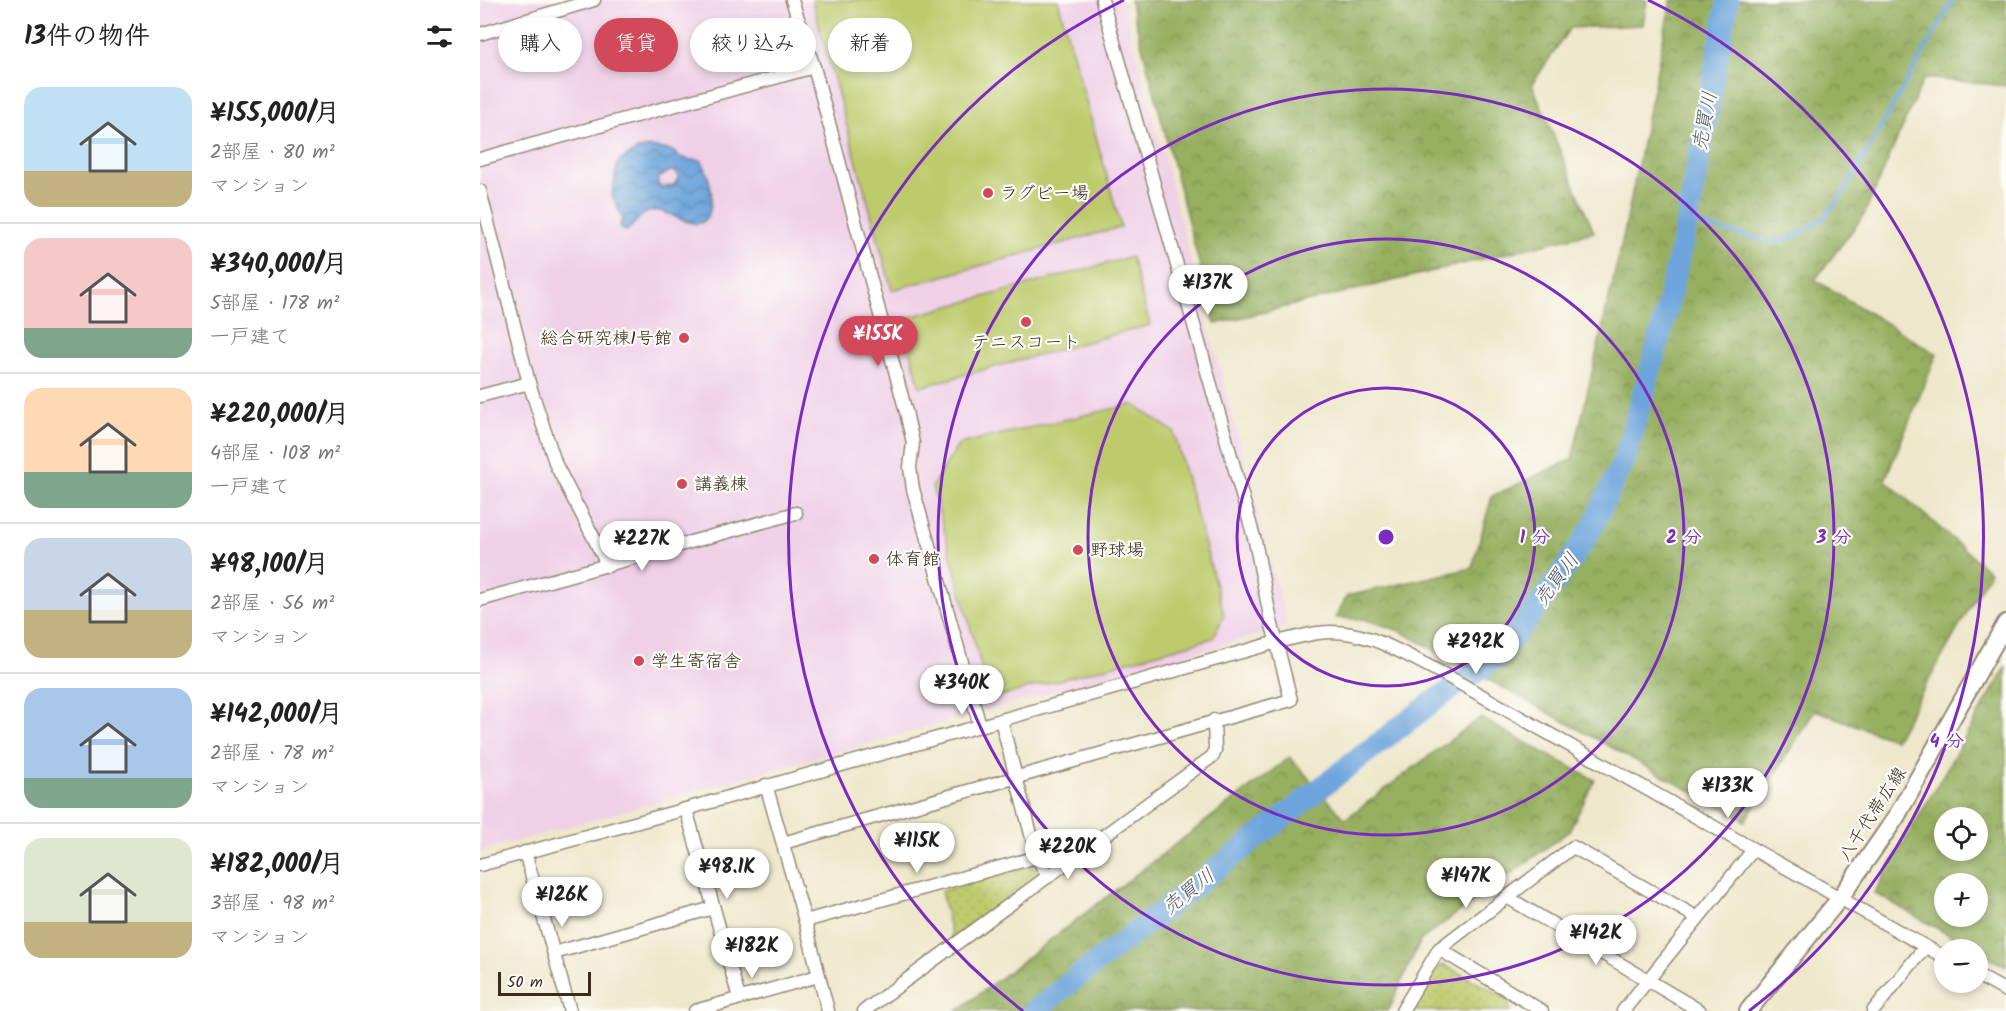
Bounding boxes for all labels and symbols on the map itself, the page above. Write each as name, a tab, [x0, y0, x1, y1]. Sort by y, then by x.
water label: 売買川	[1685, 89, 1727, 154]
place label: ラグビー場	[1000, 180, 1088, 209]
marker: ラグビー場	[981, 186, 995, 200]
pin: ¥137K	[1166, 265, 1250, 316]
marker: テニスコート	[1019, 315, 1033, 329]
pin: ¥155K	[836, 316, 920, 367]
place label: 総合研究棟1号館	[540, 325, 672, 354]
place label: テニスコート	[972, 329, 1080, 358]
marker: 総合研究棟1号館	[677, 331, 691, 345]
place label: 講義棟	[694, 471, 748, 500]
marker: 講義棟	[675, 477, 689, 491]
pin: ¥227K	[600, 521, 684, 572]
text: 1 分	[1520, 524, 1550, 553]
text: 2 分	[1666, 524, 1702, 553]
text: 3 分	[1816, 524, 1851, 553]
centre of rings	[1376, 527, 1396, 547]
place label: 野球場	[1090, 537, 1144, 566]
marker: 野球場	[1071, 543, 1085, 557]
place label: 体育館	[886, 546, 940, 575]
water label: 売買川	[1527, 547, 1588, 614]
marker: 体育館	[867, 552, 881, 566]
pin: ¥292K	[1434, 624, 1518, 675]
place label: 学生寄宿舎	[651, 648, 741, 677]
marker: 学生寄宿舎	[632, 654, 646, 668]
pin: ¥340K	[920, 665, 1004, 716]
text: 4 分	[1930, 728, 1964, 757]
street label: 八千代帯広線	[1832, 762, 1915, 868]
pin: ¥133K	[1686, 768, 1770, 819]
pin: ¥115K	[875, 823, 959, 874]
pin: ¥220K	[1026, 829, 1110, 880]
pin: ¥98.1K	[678, 849, 776, 900]
pin: ¥147K	[1424, 858, 1508, 909]
water label: 売買川	[1156, 861, 1223, 924]
pin: ¥126K	[520, 877, 604, 928]
pin: ¥142K	[1554, 915, 1638, 966]
pin: ¥182K	[710, 928, 794, 979]
scale bar	[498, 969, 591, 996]

